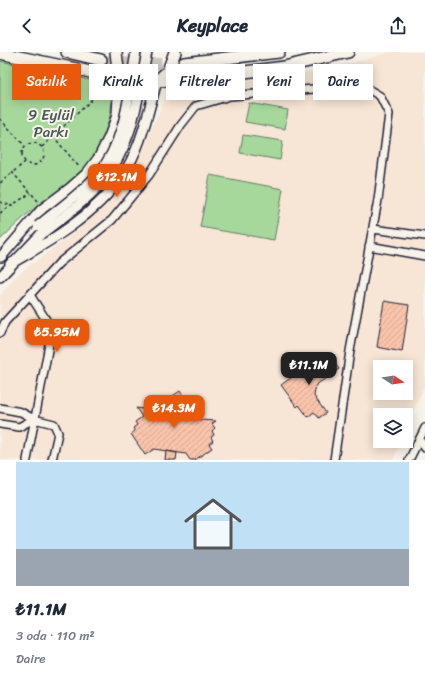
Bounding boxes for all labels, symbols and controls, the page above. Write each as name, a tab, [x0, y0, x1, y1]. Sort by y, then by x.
text: Keyplace	[177, 10, 248, 42]
icon: back	[16, 15, 38, 37]
icon: share	[387, 15, 409, 37]
chip: Satılık	[12, 64, 81, 100]
chip: Kiralık	[89, 64, 158, 100]
chip: Filtreler	[166, 64, 245, 100]
chip: Yeni	[253, 64, 305, 100]
chip: Daire	[313, 64, 373, 100]
park label: 9 Eylül Parkı	[28, 102, 75, 145]
pin: ₺12.1M	[84, 164, 150, 198]
text: ₺12.1M	[97, 165, 137, 188]
pin: ₺5.95M	[24, 319, 90, 353]
text: ₺5.95M	[34, 320, 80, 343]
pin: ₺11.1M	[276, 352, 342, 386]
text: ₺11.1M	[290, 353, 328, 376]
north arrow	[373, 360, 413, 400]
map controls	[373, 360, 413, 448]
pin: ₺14.3M	[141, 395, 207, 429]
text: ₺14.3M	[153, 396, 195, 419]
button: layers	[373, 408, 413, 448]
icon: home	[177, 488, 249, 560]
text: ₺11.1M	[16, 594, 66, 624]
text: 3 oda · 110 m²	[16, 624, 95, 647]
text: Daire	[16, 647, 45, 670]

